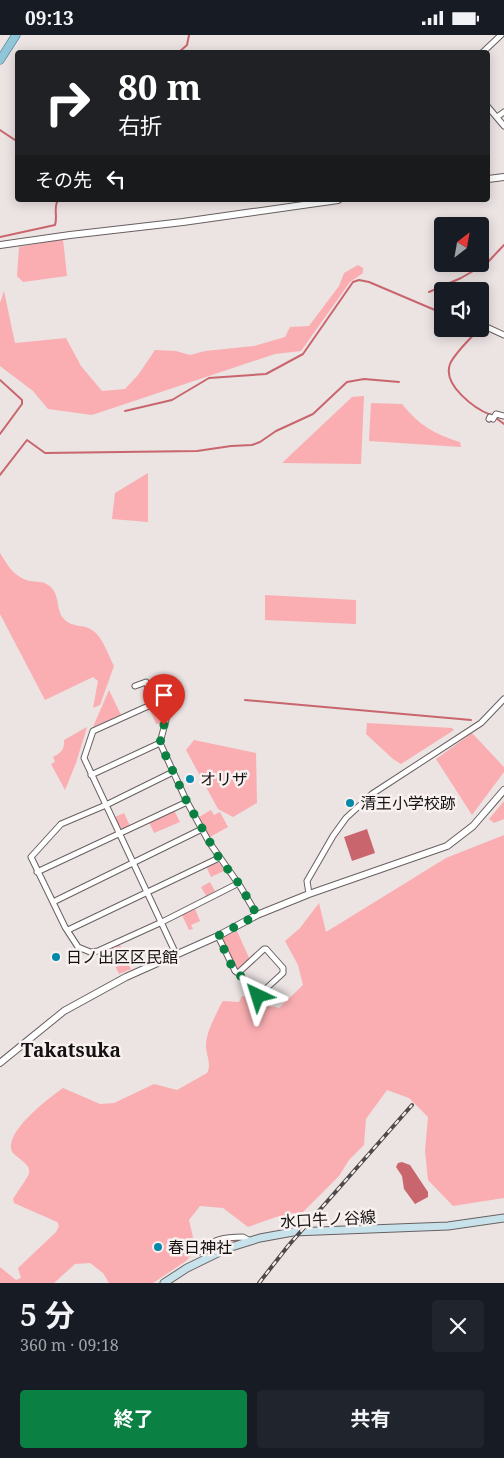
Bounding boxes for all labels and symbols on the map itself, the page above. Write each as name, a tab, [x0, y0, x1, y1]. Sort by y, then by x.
north arrow	[434, 217, 489, 273]
pin	[143, 674, 185, 725]
place label: オリザ	[200, 768, 248, 790]
marker: オリザ	[184, 773, 196, 785]
place label: 清王小学校跡	[360, 792, 456, 814]
marker: 清王小学校跡	[344, 797, 356, 809]
place label: 日ノ出区区民館	[66, 946, 178, 968]
marker: 日ノ出区区民館	[50, 951, 62, 963]
position arrow	[231, 969, 283, 1021]
district label: Takatsuka	[21, 1037, 121, 1063]
street label: 水口牛ノ谷線	[279, 1206, 377, 1232]
place label: 春日神社	[168, 1236, 232, 1258]
marker: 春日神社	[152, 1241, 164, 1253]

